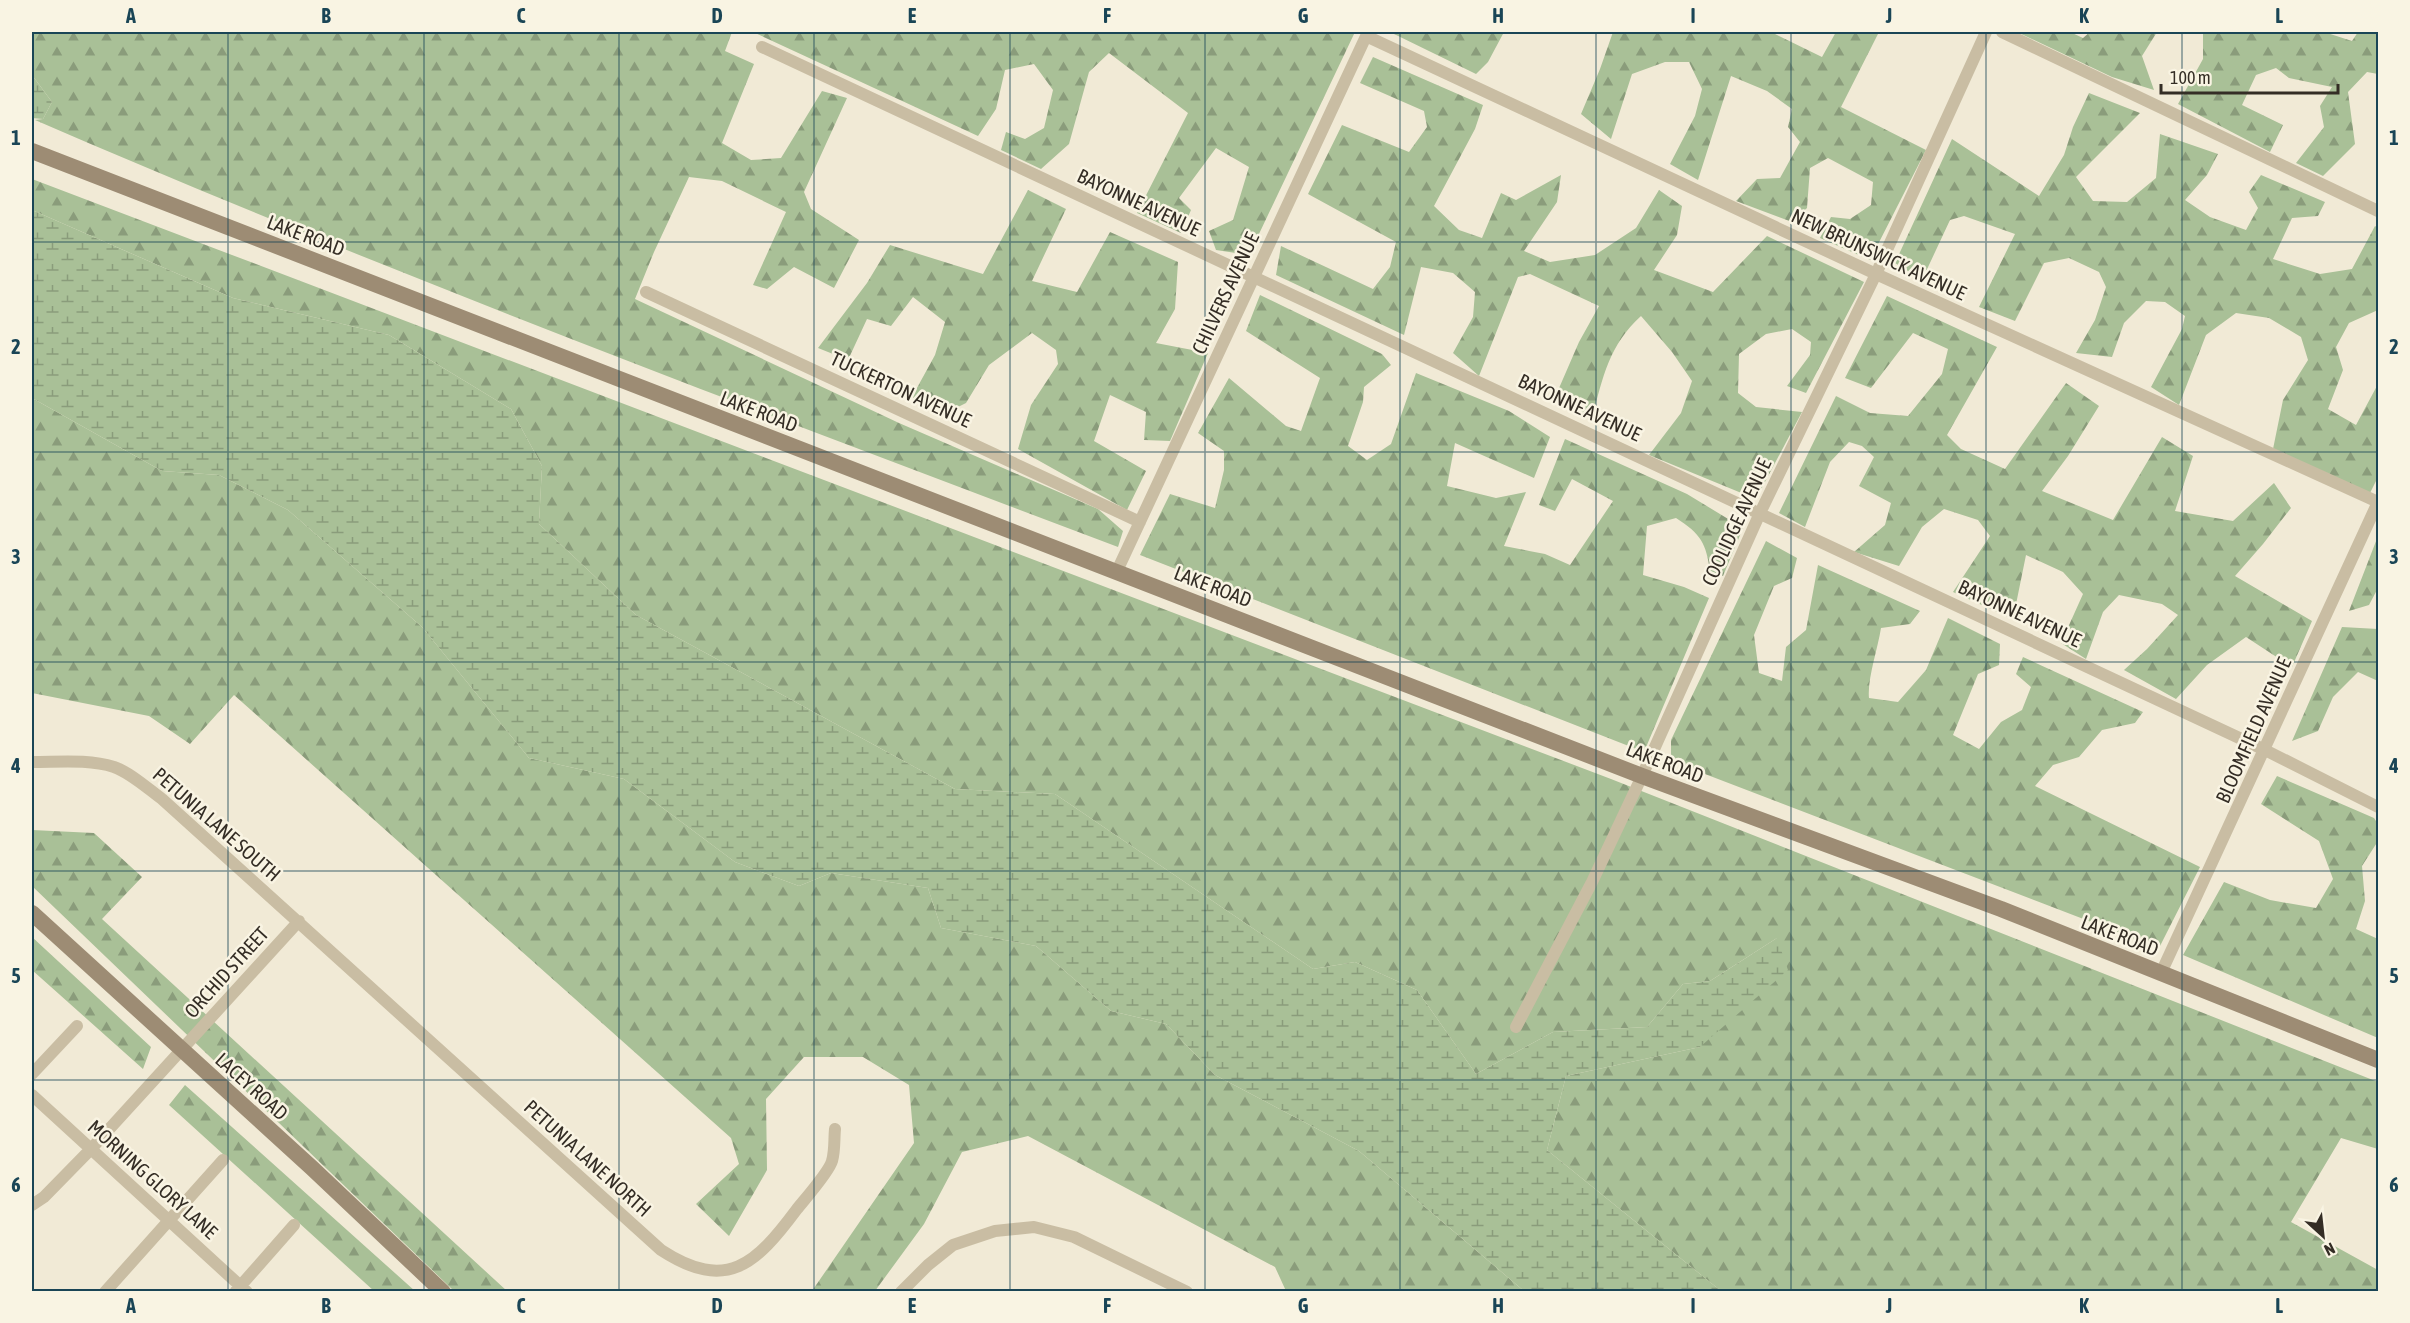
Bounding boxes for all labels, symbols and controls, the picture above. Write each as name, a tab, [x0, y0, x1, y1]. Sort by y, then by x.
text: A	[125, 4, 136, 27]
text: B	[321, 4, 331, 27]
text: C	[517, 4, 526, 27]
text: D	[711, 4, 723, 27]
text: E	[908, 4, 917, 27]
text: F	[1103, 4, 1111, 27]
text: G	[1298, 4, 1309, 27]
text: H	[1492, 4, 1504, 27]
text: I	[1690, 4, 1696, 27]
text: J	[1885, 4, 1892, 27]
text: K	[2079, 4, 2089, 27]
text: L	[2275, 4, 2283, 27]
scale bar	[2161, 57, 2338, 95]
text: 100 m	[2170, 67, 2211, 88]
text: 1	[11, 126, 21, 149]
text: 1	[2389, 126, 2399, 149]
street label: BAYONNE AVENUE	[1074, 163, 1205, 241]
street label: NEW BRUNSWICK AVENUE	[1788, 203, 1970, 305]
street label: LAKE ROAD	[264, 210, 348, 260]
street label: CHILVERS AVENUE	[1187, 228, 1263, 358]
text: 2	[11, 335, 21, 358]
text: 2	[2389, 335, 2399, 358]
street label: TUCKERTON AVENUE	[827, 346, 975, 432]
street label: BAYONNE AVENUE	[1515, 368, 1646, 446]
street label: LAKE ROAD	[717, 386, 801, 436]
street label: COOLIDGE AVENUE	[1696, 454, 1776, 589]
text: 3	[11, 545, 21, 568]
text: 3	[2389, 545, 2399, 568]
street label: LAKE ROAD	[1171, 561, 1255, 611]
street label: BAYONNE AVENUE	[1955, 574, 2086, 652]
street label: BLOOMFIELD AVENUE	[2211, 653, 2296, 806]
street label: LAKE ROAD	[1623, 737, 1707, 787]
text: 4	[10, 754, 21, 777]
text: 4	[2388, 754, 2399, 777]
street label: PETUNIA LANE SOUTH	[149, 762, 285, 886]
street label: LAKE ROAD	[2078, 910, 2162, 960]
street label: ORCHID STREET	[179, 922, 273, 1022]
text: 5	[11, 964, 21, 987]
text: 5	[2389, 964, 2399, 987]
street label: LACEY ROAD	[211, 1048, 293, 1124]
street label: PETUNIA LANE NORTH	[520, 1095, 656, 1221]
street label: MORNING GLORY LANE	[84, 1115, 223, 1243]
text: 6	[11, 1173, 21, 1196]
text: 6	[2389, 1173, 2399, 1196]
north arrow	[2293, 1206, 2353, 1266]
text: N	[2322, 1239, 2338, 1260]
text: A	[125, 1294, 136, 1317]
text: B	[321, 1294, 331, 1317]
text: C	[517, 1294, 526, 1317]
text: D	[711, 1294, 723, 1317]
text: E	[908, 1294, 917, 1317]
text: F	[1103, 1294, 1111, 1317]
text: G	[1298, 1294, 1309, 1317]
text: H	[1492, 1294, 1504, 1317]
text: I	[1690, 1294, 1696, 1317]
text: J	[1885, 1294, 1892, 1317]
text: K	[2079, 1294, 2089, 1317]
text: L	[2275, 1294, 2283, 1317]

